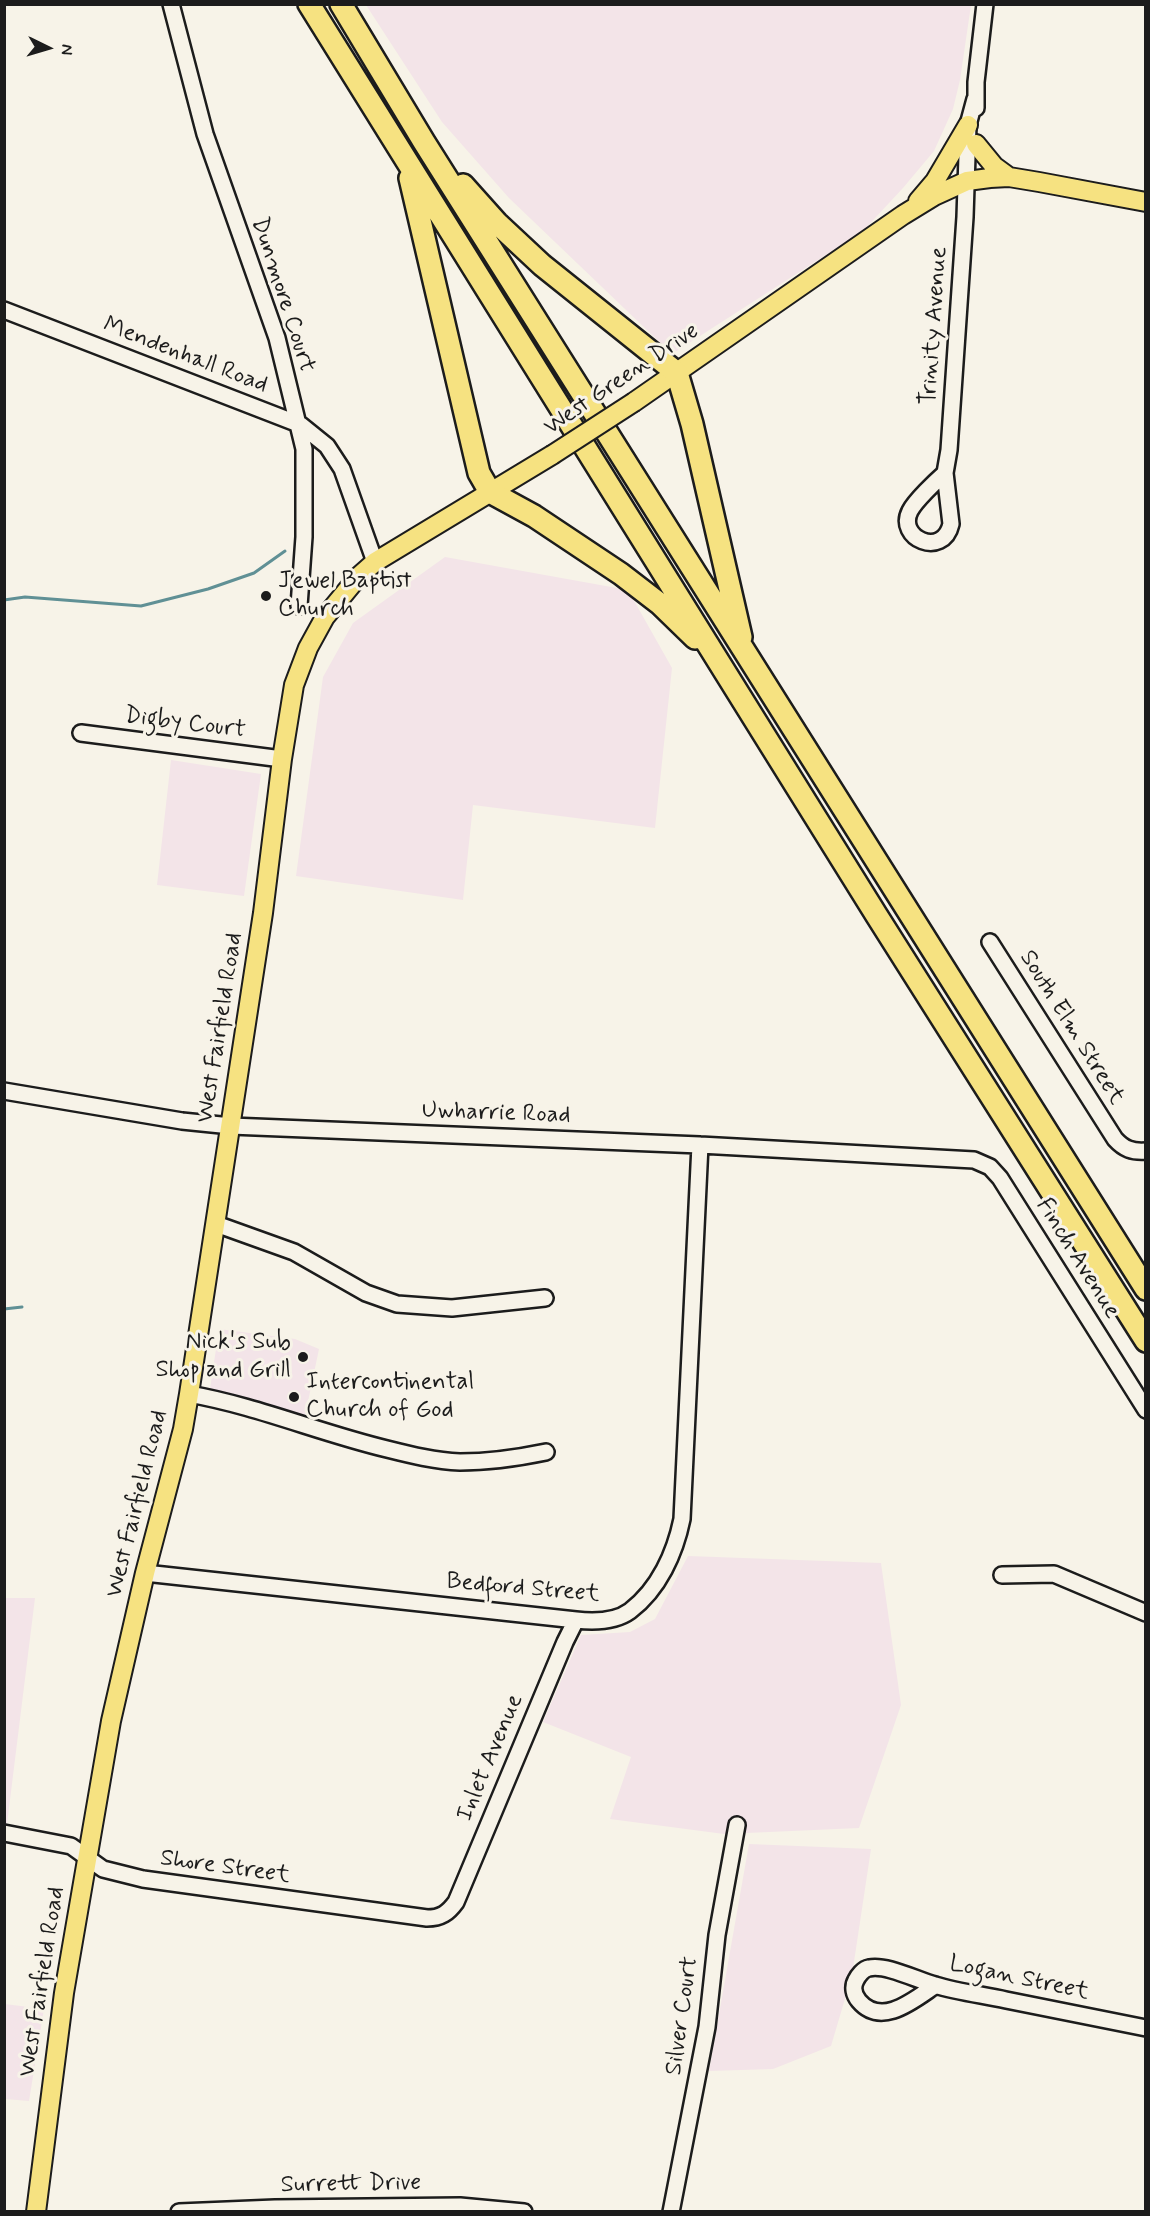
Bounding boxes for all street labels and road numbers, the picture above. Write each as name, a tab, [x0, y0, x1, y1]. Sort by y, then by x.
street label: Dunmore Court	[243, 214, 321, 376]
street label: Trinity Avenue	[915, 246, 955, 406]
street label: Mendenhall Road	[99, 311, 271, 401]
street label: West Green Drive	[539, 318, 705, 442]
street label: Digby Court	[123, 702, 247, 746]
street label: West Fairfield Road	[192, 931, 250, 1125]
street label: South Elm Street	[1012, 945, 1130, 1111]
street label: Uwharrie Road	[421, 1097, 571, 1131]
street label: Finch Avenue	[1029, 1193, 1125, 1325]
street label: West Fairfield Road	[101, 1407, 175, 1601]
street label: Bedford Street	[445, 1568, 601, 1610]
street label: Inlet Avenue	[451, 1690, 531, 1826]
street label: Shore Street	[158, 1845, 292, 1891]
street label: West Fairfield Road	[14, 1885, 72, 2079]
street label: Logan Street	[947, 1950, 1091, 2008]
street label: Silver Court	[660, 1955, 706, 2077]
street label: Surrett Drive	[280, 2169, 422, 2201]

